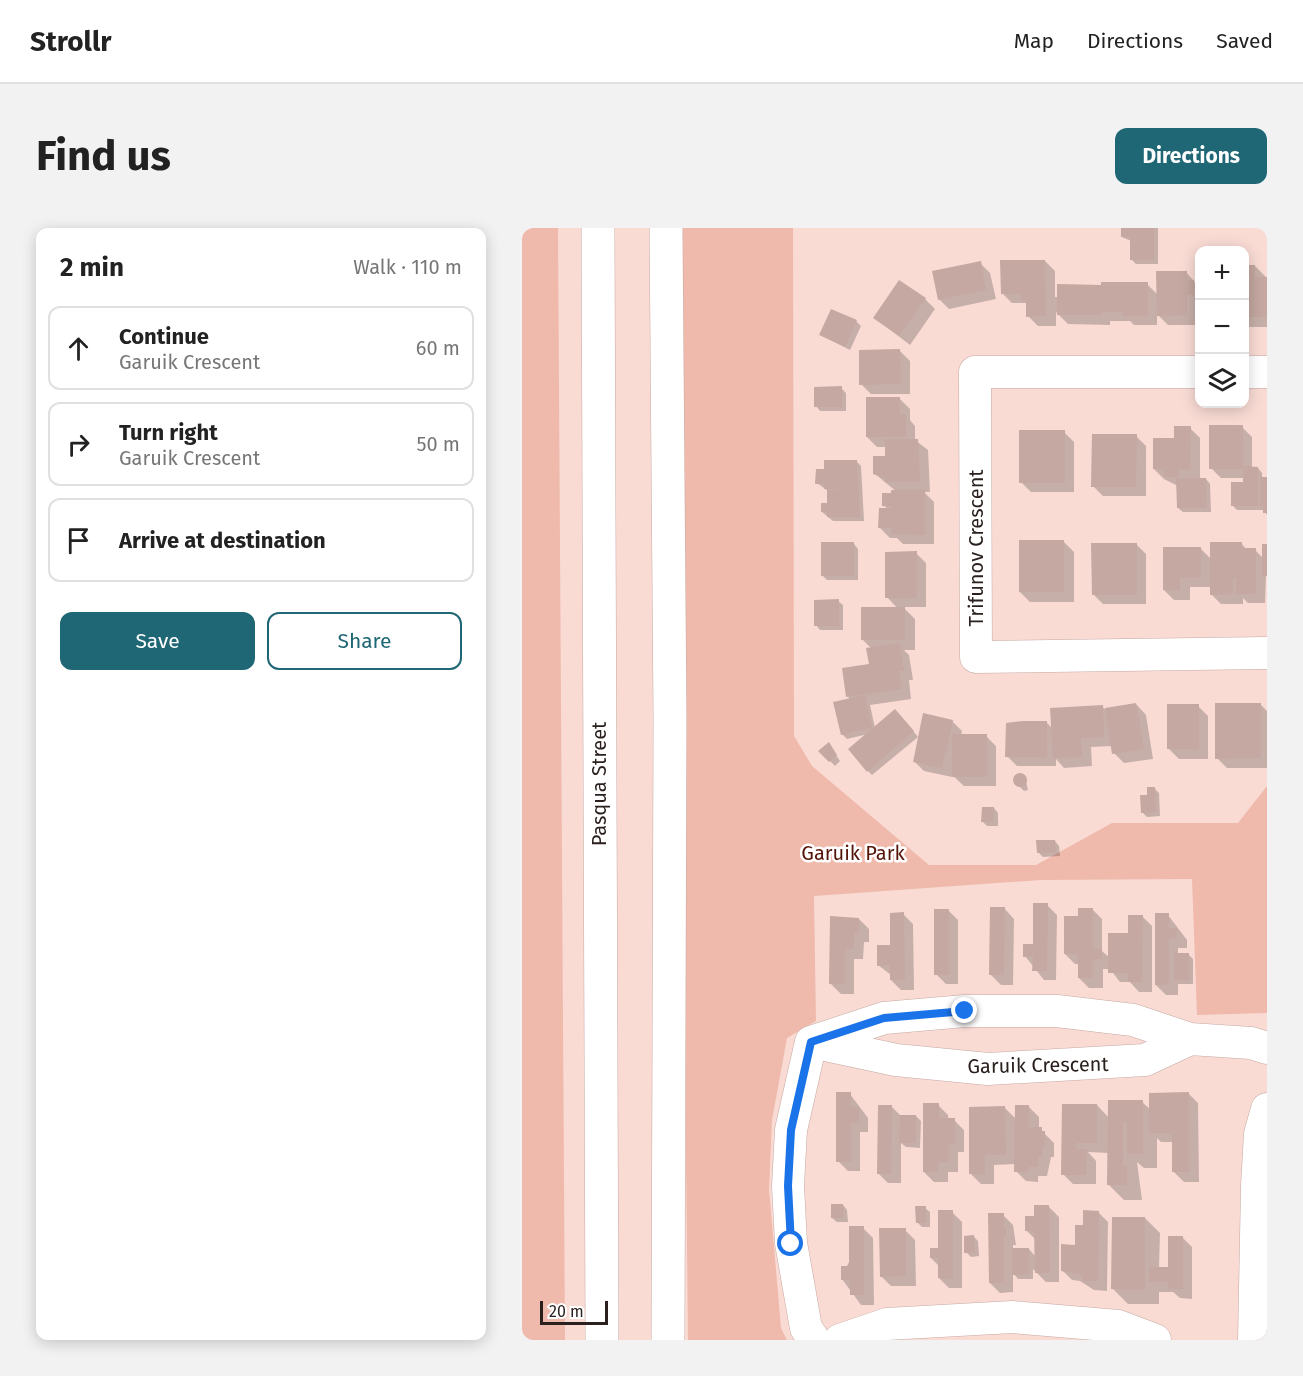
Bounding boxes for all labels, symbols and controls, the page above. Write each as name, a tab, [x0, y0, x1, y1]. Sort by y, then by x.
text: Strollr	[30, 25, 111, 58]
text: Map	[1014, 28, 1054, 54]
text: Directions	[1087, 28, 1183, 54]
text: Saved	[1216, 28, 1273, 54]
button: Directions	[1115, 128, 1267, 184]
text: Find us	[36, 131, 171, 181]
map controls	[1195, 246, 1249, 408]
button: +	[1195, 246, 1249, 300]
text: 2 min	[60, 252, 124, 283]
text: Walk · 110 m	[353, 255, 462, 279]
button: −	[1195, 300, 1249, 354]
text: Continue	[119, 323, 209, 350]
icon: ahead	[62, 332, 95, 365]
text: 60 m	[416, 336, 460, 360]
text: Garuik Crescent	[119, 350, 260, 374]
button: layers	[1195, 354, 1249, 408]
text: Turn right	[119, 419, 218, 446]
icon: right	[62, 428, 95, 461]
text: 50 m	[416, 432, 460, 456]
text: Garuik Crescent	[119, 446, 260, 470]
street label: Trifunov Crescent	[964, 469, 988, 627]
icon: arrive	[62, 524, 95, 557]
text: Arrive at destination	[119, 527, 326, 554]
button: Save	[60, 612, 255, 670]
button: Share	[267, 612, 462, 670]
street label: Pasqua Street	[587, 721, 611, 846]
park label: Garuik Park	[801, 841, 905, 865]
route end	[951, 997, 977, 1023]
street label: Garuik Crescent	[967, 1052, 1110, 1078]
route start	[777, 1230, 803, 1256]
scale bar	[540, 1298, 608, 1326]
text: 20 m	[549, 1302, 584, 1321]

